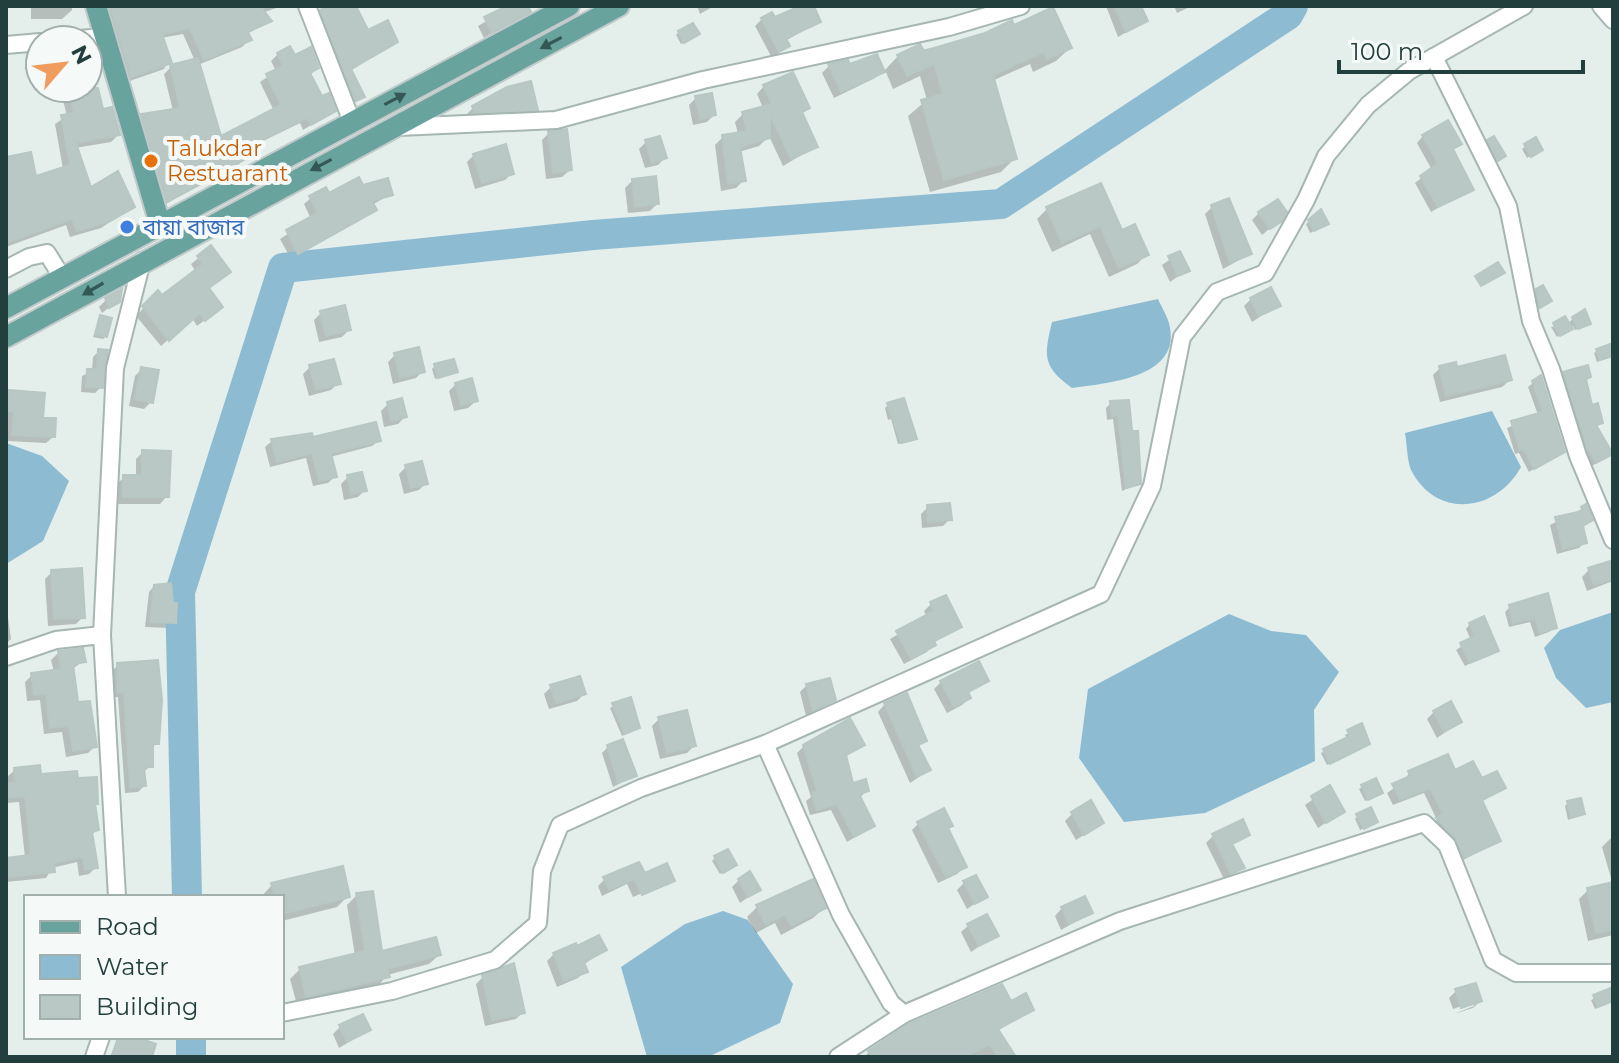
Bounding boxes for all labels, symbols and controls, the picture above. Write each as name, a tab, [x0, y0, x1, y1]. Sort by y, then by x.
north arrow	[24, 24, 104, 104]
scale bar	[1339, 24, 1583, 74]
one-way arrow	[540, 36, 562, 50]
text: 100 m	[1351, 37, 1423, 66]
text: N	[65, 41, 97, 69]
one-way arrow	[384, 92, 407, 105]
place label: Talukdar Restuarant	[167, 135, 288, 187]
marker: Talukdar Restuarant	[142, 152, 160, 170]
one-way arrow	[310, 159, 333, 172]
place label: বায়া বাজার	[142, 214, 245, 241]
marker: বায়া বাজার	[118, 218, 136, 236]
one-way arrow	[82, 282, 104, 296]
legend	[24, 895, 284, 1039]
text: Road	[96, 912, 159, 941]
text: Water	[96, 952, 169, 981]
text: Building	[96, 992, 199, 1021]

